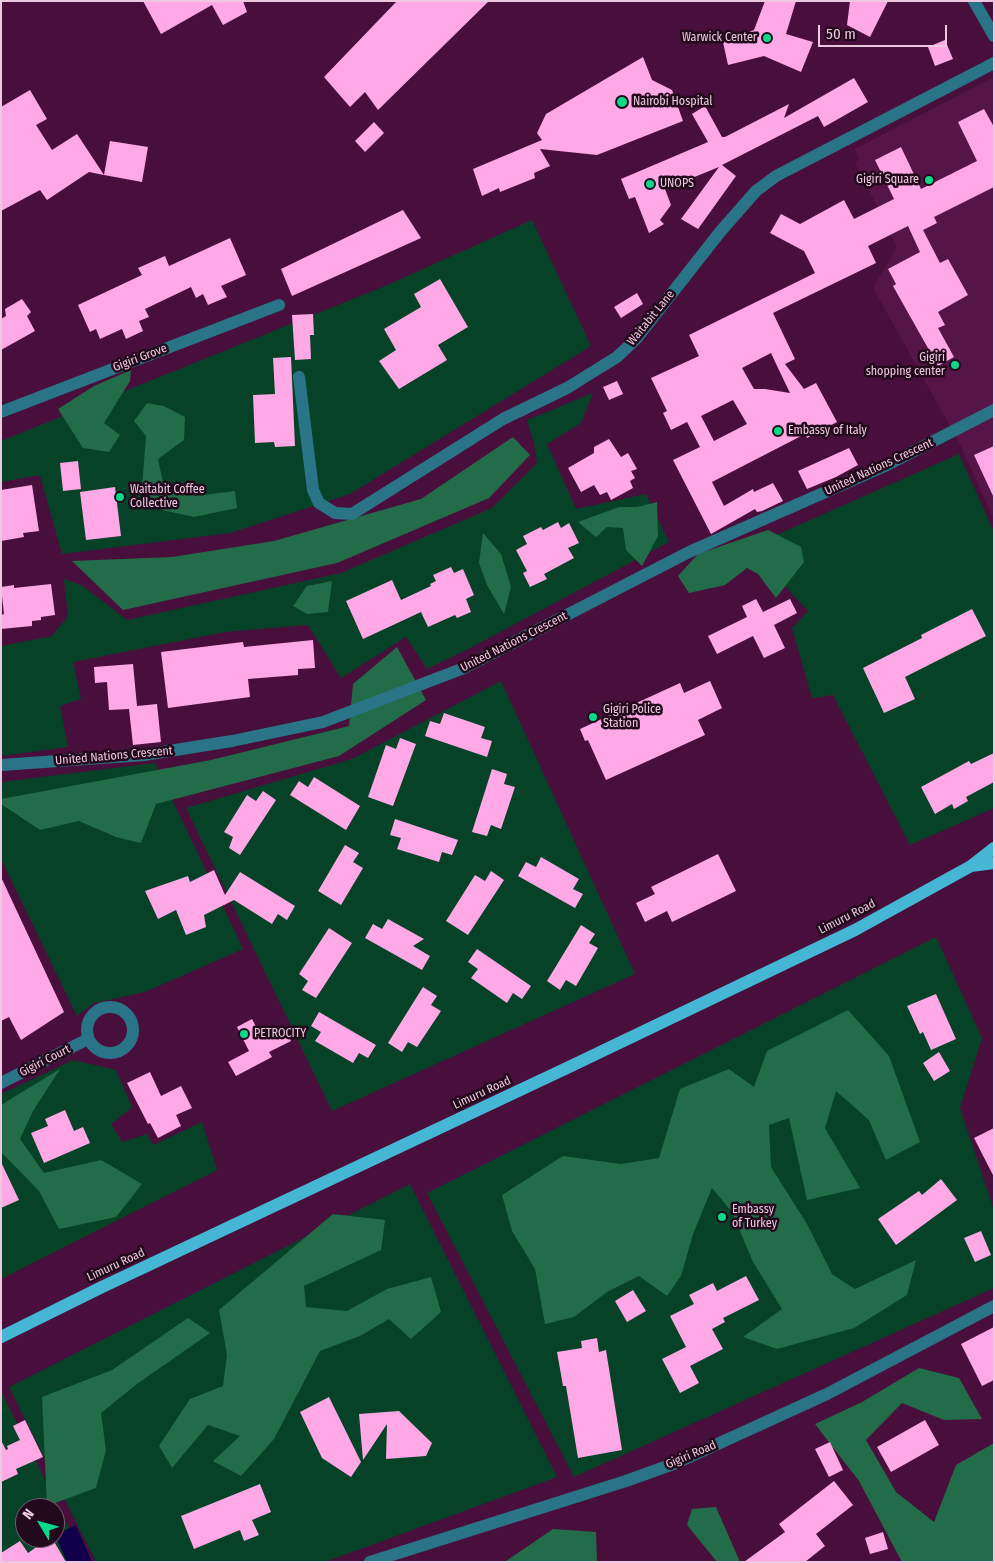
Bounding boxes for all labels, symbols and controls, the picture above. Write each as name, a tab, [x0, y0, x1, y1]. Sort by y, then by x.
scale bar	[820, 15, 949, 47]
text: 50 m	[826, 25, 856, 43]
place label: Warwick Center	[682, 31, 757, 45]
marker: Warwick Center	[761, 32, 773, 44]
marker: Nairobi Hospital	[615, 95, 629, 109]
place label: Nairobi Hospital	[633, 95, 712, 109]
place label: Gigiri Square	[856, 173, 919, 187]
marker: Gigiri Square	[923, 174, 935, 186]
place label: UNOPS	[660, 177, 694, 191]
marker: UNOPS	[644, 178, 656, 190]
street label: Waitabit Lane	[624, 288, 678, 348]
street label: Gigiri Grove	[111, 341, 169, 375]
place label: Gigiri shopping center	[866, 351, 945, 379]
marker: Gigiri shopping center	[949, 359, 961, 371]
place label: Embassy of Italy	[788, 424, 867, 438]
marker: Embassy of Italy	[772, 425, 784, 437]
street label: United Nations Crescent	[823, 436, 935, 498]
place label: Waitabit Coffee Collective	[130, 483, 205, 511]
marker: Waitabit Coffee Collective	[114, 491, 126, 503]
street label: United Nations Crescent	[458, 609, 570, 675]
place label: Gigiri Police Station	[603, 703, 661, 731]
marker: Gigiri Police Station	[587, 711, 599, 723]
street label: United Nations Crescent	[55, 744, 173, 768]
street label: Limuru Road	[816, 897, 878, 937]
place label: PETROCITY	[254, 1027, 306, 1041]
marker: PETROCITY	[238, 1028, 250, 1040]
street label: Gigiri Court	[17, 1042, 73, 1080]
street label: Limuru Road	[451, 1073, 513, 1113]
place label: Embassy of Turkey	[732, 1203, 777, 1231]
marker: Embassy of Turkey	[716, 1211, 728, 1223]
street label: Limuru Road	[85, 1245, 147, 1285]
street label: Gigiri Road	[664, 1438, 718, 1472]
north arrow	[15, 1498, 65, 1548]
text: N	[19, 1506, 38, 1523]

